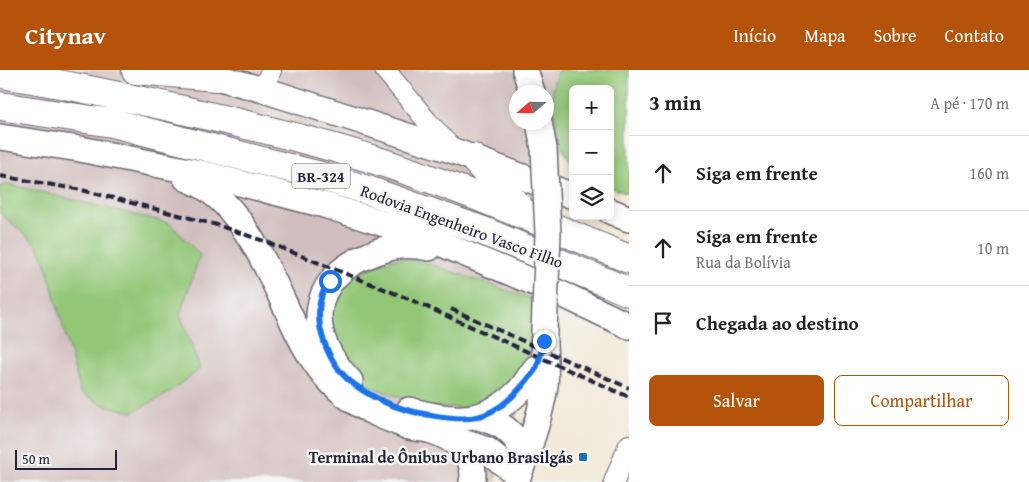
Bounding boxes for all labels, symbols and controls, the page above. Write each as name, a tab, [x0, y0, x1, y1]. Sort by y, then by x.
text: Citynav	[25, 18, 106, 53]
text: Início	[733, 22, 776, 49]
text: Mapa	[804, 22, 846, 49]
text: Sobre	[874, 22, 917, 49]
text: Contato	[945, 22, 1004, 49]
north arrow	[509, 85, 554, 130]
map controls	[569, 85, 614, 220]
button: +	[569, 85, 614, 130]
text: 3 min	[649, 87, 701, 118]
text: A pé · 170 m	[930, 91, 1009, 115]
button: −	[569, 130, 614, 175]
icon: ahead	[649, 159, 677, 187]
text: Siga em frente	[696, 159, 818, 187]
text: 160 m	[969, 161, 1009, 185]
road number: BR-324	[292, 164, 350, 188]
button: layers	[569, 175, 614, 220]
street label: Rodovia Engenheiro Vasco Filho	[357, 178, 567, 274]
text: Siga em frente	[696, 222, 818, 250]
icon: ahead	[649, 234, 677, 262]
text: 10 m	[977, 236, 1009, 260]
text: Rua da Bolívia	[696, 250, 791, 274]
route start	[319, 270, 342, 293]
icon: arrive	[649, 309, 677, 337]
text: Chegada ao destino	[696, 309, 859, 337]
route end	[533, 330, 556, 353]
button: Salvar	[649, 375, 824, 426]
button: Compartilhar	[834, 375, 1009, 426]
place label: Terminal de Ônibus Urbano Brasilgás	[309, 445, 573, 469]
scale bar	[15, 447, 118, 470]
text: 50 m	[22, 449, 50, 469]
marker: Terminal de Ônibus Urbano Brasilgás	[577, 451, 589, 463]

